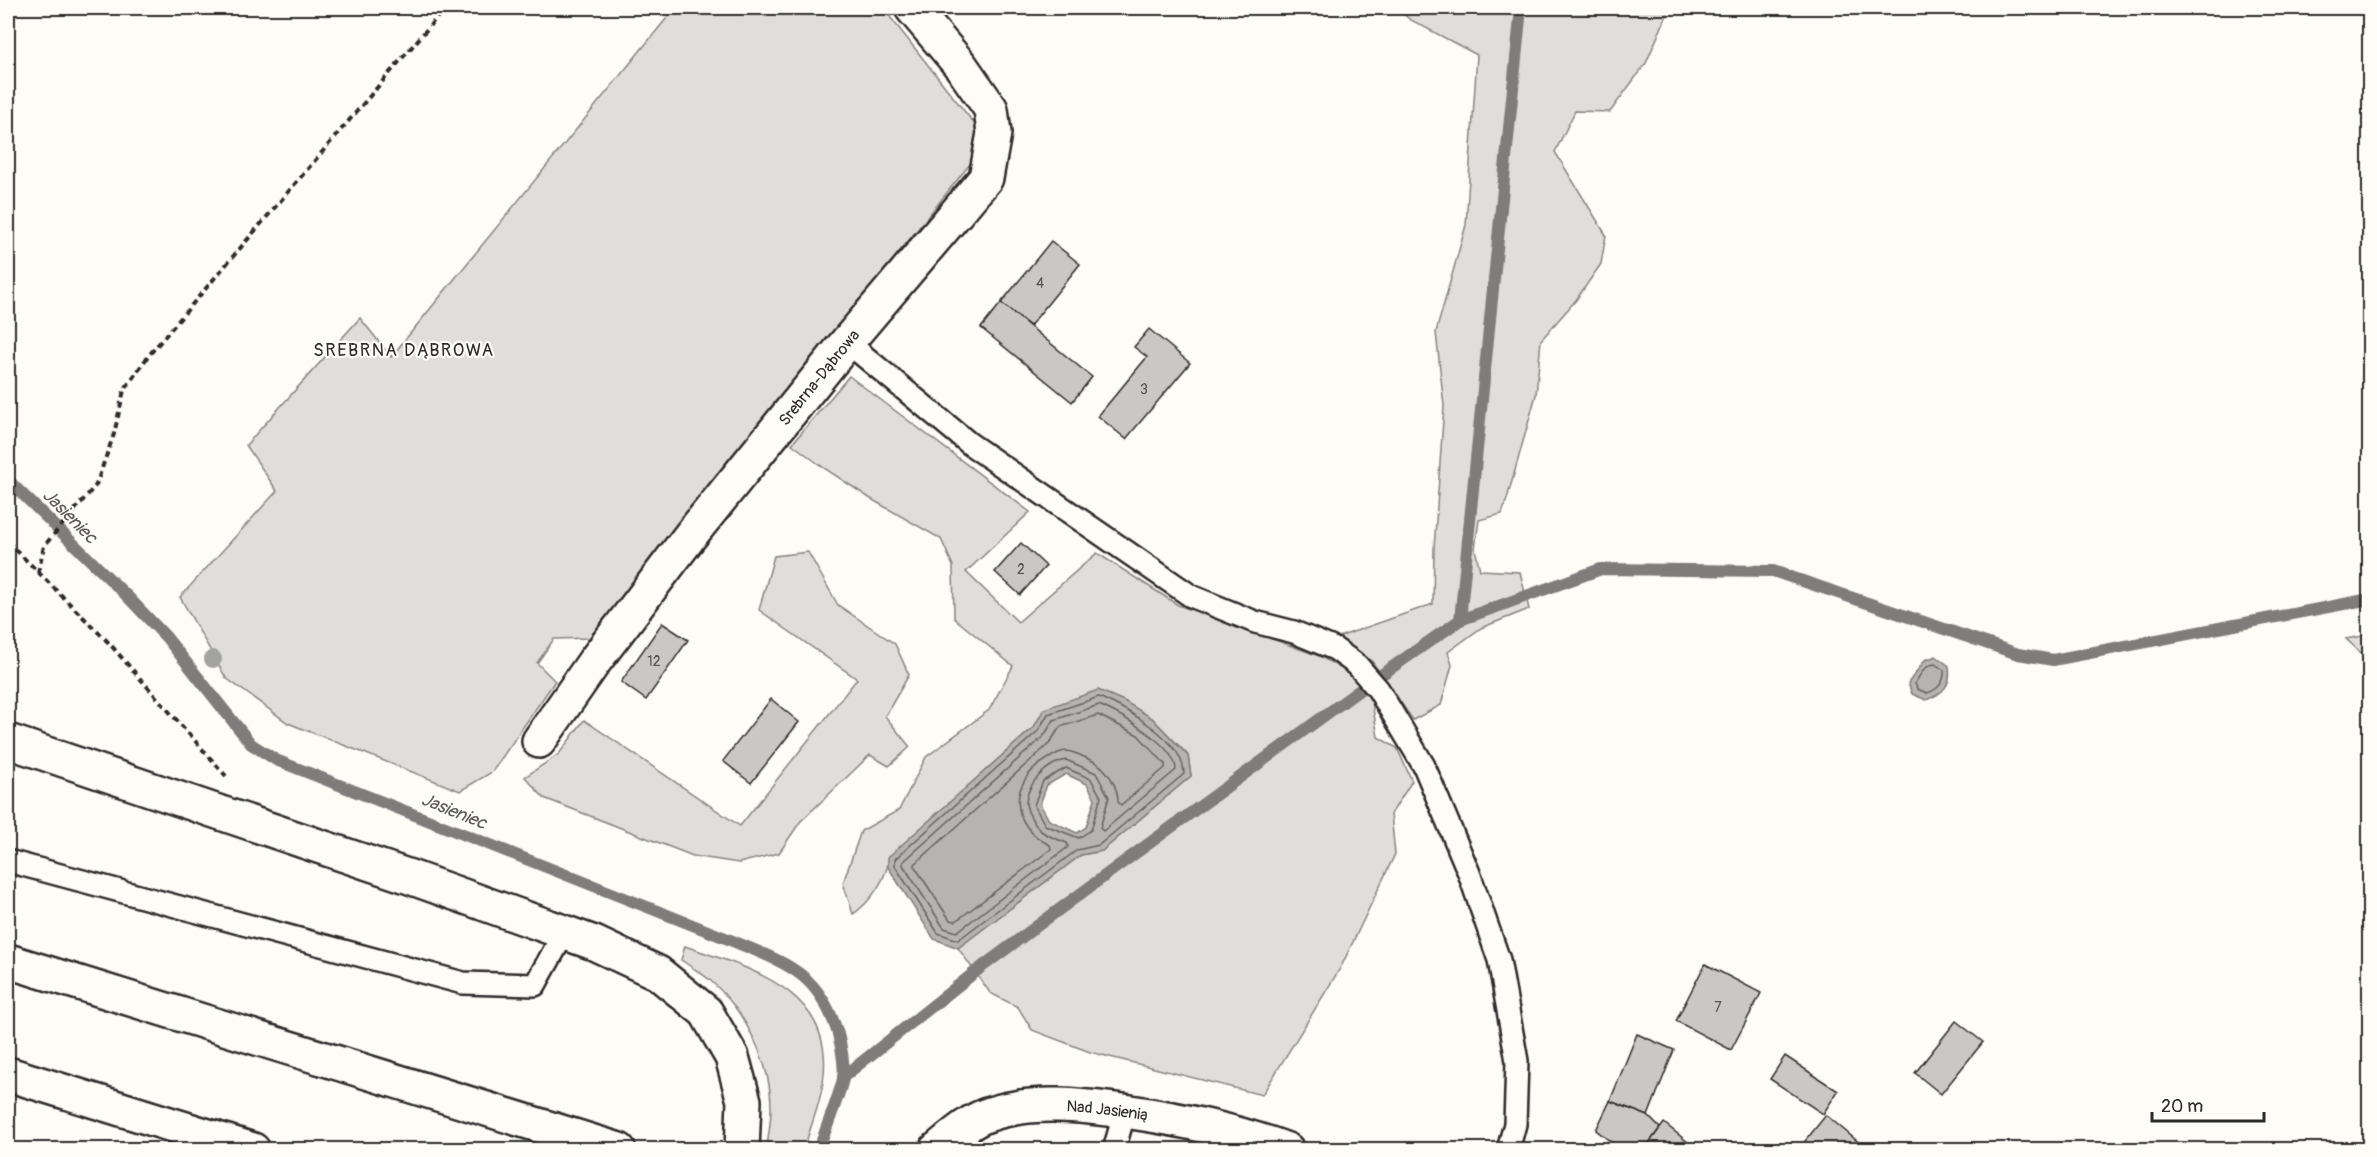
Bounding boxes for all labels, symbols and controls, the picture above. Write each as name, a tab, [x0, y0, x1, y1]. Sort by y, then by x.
house number: 4	[1036, 275, 1044, 292]
street label: Srebrna-Dąbrowa	[774, 326, 864, 430]
district label: SREBRNA DĄBROWA	[313, 339, 495, 362]
house number: 3	[1140, 381, 1148, 398]
water label: Jasieniec	[37, 484, 102, 549]
house number: 2	[1017, 561, 1025, 578]
house number: 12	[647, 653, 661, 670]
water label: Jasieniec	[418, 788, 491, 835]
house number: 7	[1714, 999, 1722, 1016]
scale bar	[2152, 1085, 2264, 1123]
text: 20 m	[2161, 1095, 2203, 1118]
street label: Nad Jasienią	[1066, 1096, 1150, 1126]

